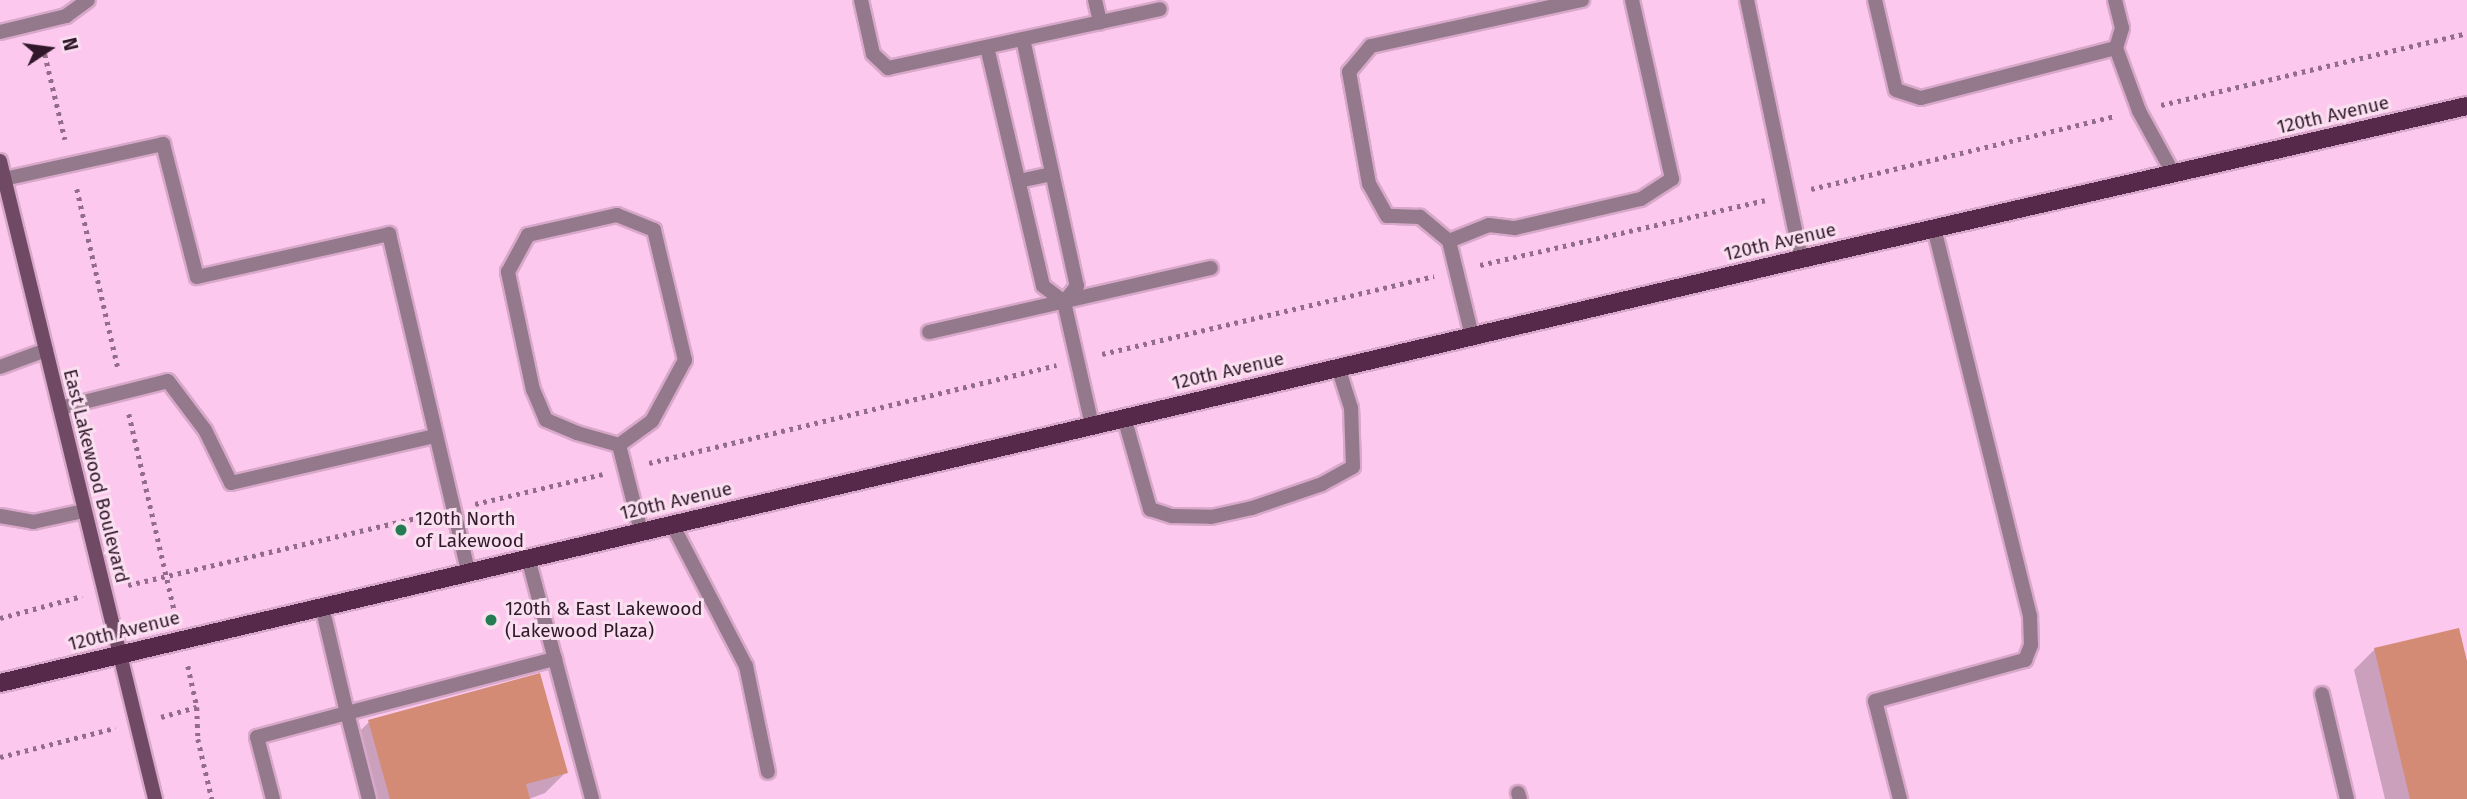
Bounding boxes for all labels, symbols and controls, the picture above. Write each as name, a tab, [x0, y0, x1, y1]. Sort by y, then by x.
north arrow	[14, 14, 84, 84]
text: N	[57, 35, 83, 53]
street label: 120th Avenue	[2275, 91, 2391, 139]
street label: 120th Avenue	[1722, 218, 1838, 266]
street label: 120th Avenue	[1170, 347, 1286, 395]
street label: East Lakewood Boulevard	[58, 367, 134, 585]
street label: 120th Avenue	[618, 477, 734, 525]
place label: 120th North of Lakewood	[415, 508, 524, 552]
marker: 120th North of Lakewood	[393, 522, 409, 538]
place label: 120th & East Lakewood (Lakewood Plaza)	[505, 598, 703, 642]
street label: 120th Avenue	[66, 606, 182, 656]
marker: 120th & East Lakewood (Lakewood Plaza)	[483, 612, 499, 628]

